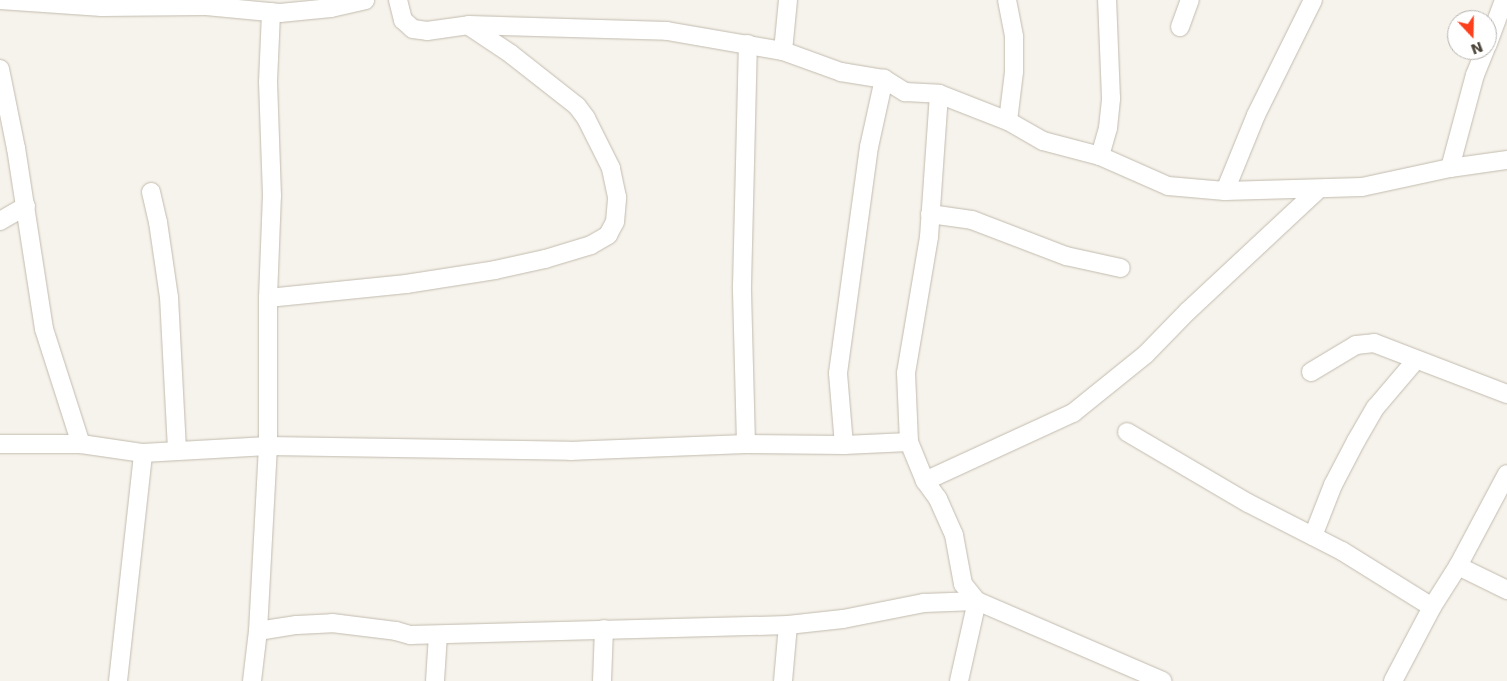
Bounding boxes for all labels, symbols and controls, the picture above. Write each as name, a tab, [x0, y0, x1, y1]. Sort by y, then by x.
north arrow	[1447, 10, 1497, 60]
text: N	[1469, 39, 1485, 58]

